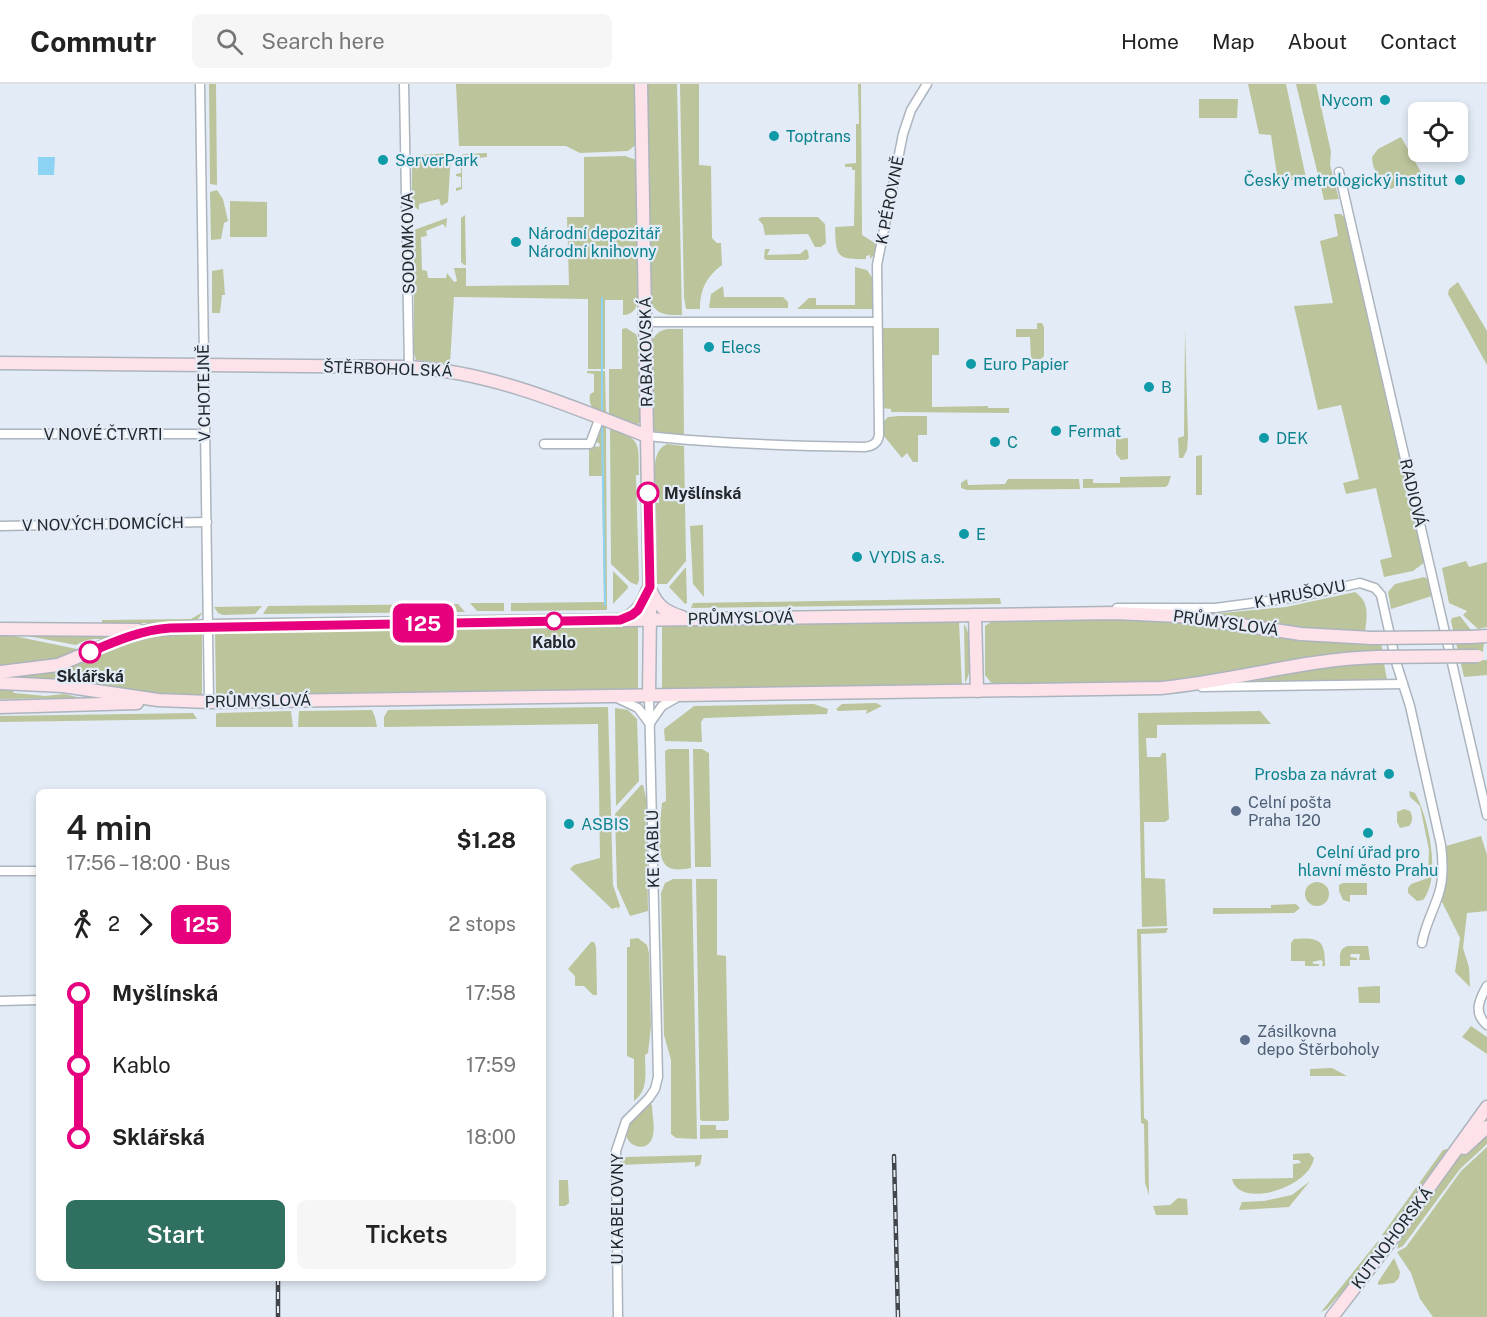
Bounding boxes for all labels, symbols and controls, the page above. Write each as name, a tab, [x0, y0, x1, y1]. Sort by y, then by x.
search box	[192, 14, 612, 68]
text: Commutr	[30, 25, 156, 58]
icon: search	[213, 25, 246, 58]
text: Search here	[261, 28, 385, 54]
text: Home	[1121, 29, 1179, 54]
text: Map	[1212, 29, 1255, 54]
text: About	[1288, 29, 1347, 54]
text: Contact	[1380, 29, 1457, 54]
place label: Nycom	[1321, 91, 1373, 110]
marker: Nycom	[1378, 93, 1392, 107]
map controls	[1408, 102, 1468, 162]
button: locate	[1408, 102, 1468, 162]
place label: Toptrans	[786, 127, 851, 146]
marker: Toptrans	[767, 129, 781, 143]
place label: ServerPark	[395, 151, 479, 170]
marker: ServerPark	[376, 153, 390, 167]
street label: K PÉROVNĚ	[871, 154, 908, 246]
place label: Český metrologický institut	[1244, 170, 1448, 190]
marker: Český metrologický institut	[1453, 173, 1467, 187]
street label: SODOMKOVA	[398, 192, 418, 294]
place label: Národní depozitář Národní knihovny	[528, 224, 660, 261]
marker: Národní depozitář Národní knihovny	[509, 235, 523, 249]
street label: RABAKOVSKÁ	[635, 297, 656, 407]
place label: Elecs	[721, 338, 761, 357]
marker: Elecs	[702, 340, 716, 354]
street label: V CHOTEJNĚ	[193, 344, 214, 442]
place label: Euro Papier	[983, 355, 1069, 374]
street label: ŠTĚRBOHOLSKÁ	[323, 356, 453, 381]
marker: Euro Papier	[964, 357, 978, 371]
place label: B	[1161, 378, 1172, 397]
marker: B	[1142, 380, 1156, 394]
place label: Fermat	[1068, 422, 1121, 441]
street label: V NOVÉ ČTVRTI	[43, 424, 163, 444]
marker: Fermat	[1049, 424, 1063, 438]
place label: DEK	[1276, 429, 1308, 448]
marker: DEK	[1257, 431, 1271, 445]
place label: C	[1007, 433, 1018, 452]
marker: C	[988, 435, 1002, 449]
street label: RADIOVÁ	[1396, 457, 1431, 529]
marker: Myšlínská	[637, 482, 659, 504]
place label: Myšlínská	[664, 484, 741, 503]
street label: V NOVÝCH DOMCÍCH	[22, 512, 184, 535]
place label: E	[976, 525, 986, 544]
marker: E	[957, 527, 971, 541]
place label: VYDIS a.s.	[869, 548, 945, 567]
marker: VYDIS a.s.	[850, 550, 864, 564]
street label: K HRUŠOVU	[1252, 575, 1347, 612]
line badge: 125	[388, 604, 458, 642]
street label: PRŮMYSLOVÁ	[1172, 604, 1280, 640]
street label: PRŮMYSLOVÁ	[688, 606, 794, 628]
text: 125	[405, 611, 441, 636]
marker: Kablo	[545, 612, 563, 630]
place label: Kablo	[532, 633, 576, 652]
marker: Sklářská	[79, 641, 101, 663]
place label: Sklářská	[56, 667, 124, 686]
street label: PRŮMYSLOVÁ	[205, 689, 311, 711]
place label: Prosba za návrat	[1254, 765, 1377, 784]
marker: Prosba za návrat	[1382, 767, 1396, 781]
place label: Celní pošta Praha 120	[1248, 793, 1331, 830]
marker: Celní pošta Praha 120	[1229, 804, 1243, 818]
text: 4 min	[66, 809, 152, 847]
street label: KE KABLU	[643, 810, 663, 888]
place label: ASBIS	[581, 815, 629, 834]
marker: ASBIS	[562, 817, 576, 831]
marker: Celní úřad pro hlavní město Prahu	[1361, 826, 1375, 840]
text: $1.28	[457, 827, 516, 853]
place label: Celní úřad pro hlavní město Prahu	[1298, 843, 1438, 880]
text: 17:56 – 18:00 · Bus	[66, 851, 231, 875]
icon: walk	[66, 908, 99, 941]
icon: forward	[129, 908, 162, 941]
text: 2	[108, 912, 120, 936]
text: 125	[183, 912, 219, 937]
text: 2 stops	[449, 912, 516, 936]
text: Myšlínská	[112, 980, 218, 1006]
text: 17:58	[466, 981, 516, 1005]
place label: Zásilkovna depo Štěrboholy	[1257, 1022, 1380, 1059]
marker: Zásilkovna depo Štěrboholy	[1238, 1033, 1252, 1047]
text: Kablo	[112, 1052, 171, 1078]
text: 17:59	[466, 1053, 516, 1077]
text: Sklářská	[112, 1124, 205, 1150]
text: 18:00	[466, 1125, 516, 1149]
street label: U KABELOVNY	[608, 1153, 627, 1265]
street label: KUTNOHORSKÁ	[1347, 1183, 1437, 1293]
button: Start	[66, 1200, 285, 1269]
button: Tickets	[297, 1200, 516, 1269]

